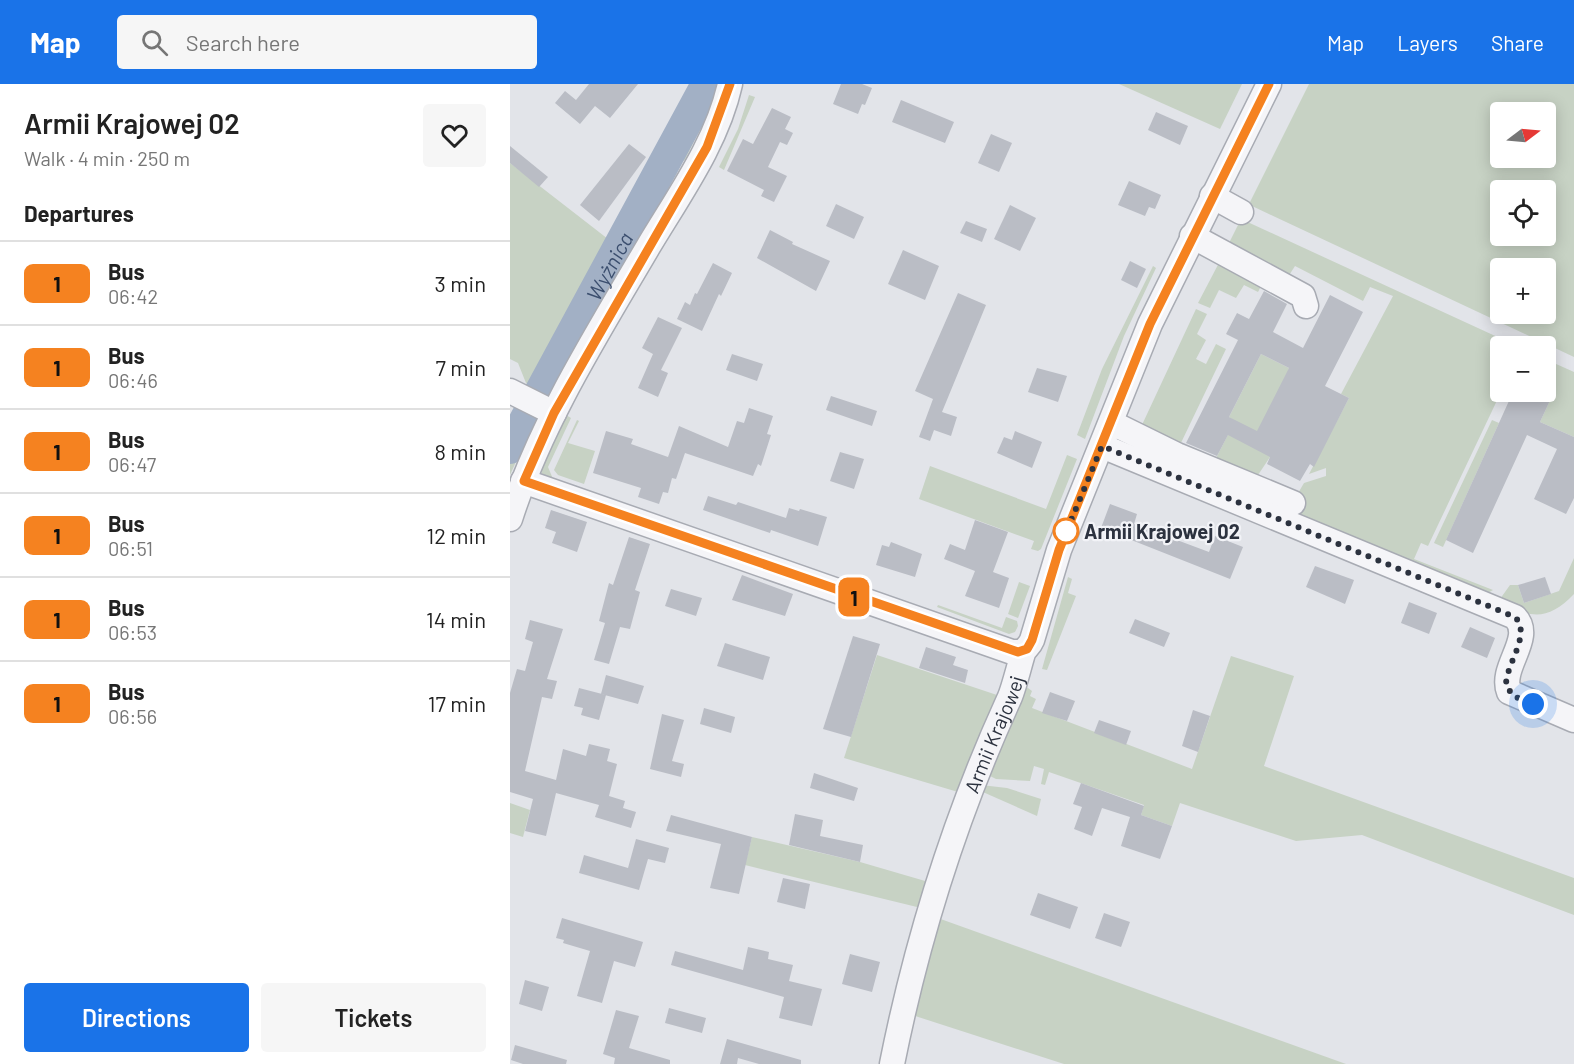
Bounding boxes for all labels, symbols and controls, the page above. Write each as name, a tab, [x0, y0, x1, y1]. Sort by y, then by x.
search box	[117, 15, 537, 69]
text: Map	[30, 25, 81, 59]
icon: search	[138, 26, 171, 59]
text: Search here	[186, 29, 300, 55]
text: Map	[1327, 30, 1364, 55]
text: Layers	[1397, 30, 1458, 55]
text: Share	[1491, 30, 1544, 55]
north arrow	[1490, 102, 1556, 168]
map controls	[1490, 102, 1556, 402]
button: heart	[423, 104, 486, 167]
text: Armii Krajowej 02	[24, 106, 240, 140]
text: Walk · 4 min · 250 m	[24, 146, 190, 170]
button: locate	[1490, 180, 1556, 246]
text: Departures	[24, 200, 134, 226]
water label: Wyżnica	[580, 227, 637, 304]
text: Bus	[108, 258, 145, 284]
button: +	[1490, 258, 1556, 324]
text: 3 min	[435, 270, 486, 296]
text: 1	[53, 271, 61, 296]
text: 06:42	[108, 284, 158, 308]
button: −	[1490, 336, 1556, 402]
text: Bus	[108, 342, 145, 368]
text: 7 min	[436, 354, 486, 380]
text: 1	[53, 355, 61, 380]
text: 06:46	[108, 368, 158, 392]
text: Bus	[108, 426, 145, 452]
text: 8 min	[434, 438, 486, 464]
text: 1	[53, 439, 61, 464]
text: 06:47	[108, 452, 156, 476]
text: Bus	[108, 510, 145, 536]
marker: Armii Krajowej 02	[1053, 518, 1079, 544]
place label: Armii Krajowej 02	[1084, 519, 1240, 543]
text: 12 min	[426, 522, 486, 548]
text: 1	[53, 523, 61, 548]
text: 06:51	[108, 536, 153, 560]
line badge: 1	[834, 578, 874, 616]
text: 1	[850, 585, 858, 610]
text: Bus	[108, 594, 145, 620]
text: 14 min	[426, 606, 486, 632]
text: 1	[53, 607, 61, 632]
text: 06:53	[108, 620, 157, 644]
street label: Armii Krajowej	[959, 673, 1028, 796]
text: Bus	[108, 678, 145, 704]
your location	[1518, 689, 1548, 719]
text: 17 min	[428, 690, 486, 716]
text: 1	[53, 691, 61, 716]
text: 06:56	[108, 704, 157, 728]
button: Directions	[24, 983, 249, 1052]
button: Tickets	[261, 983, 486, 1052]

